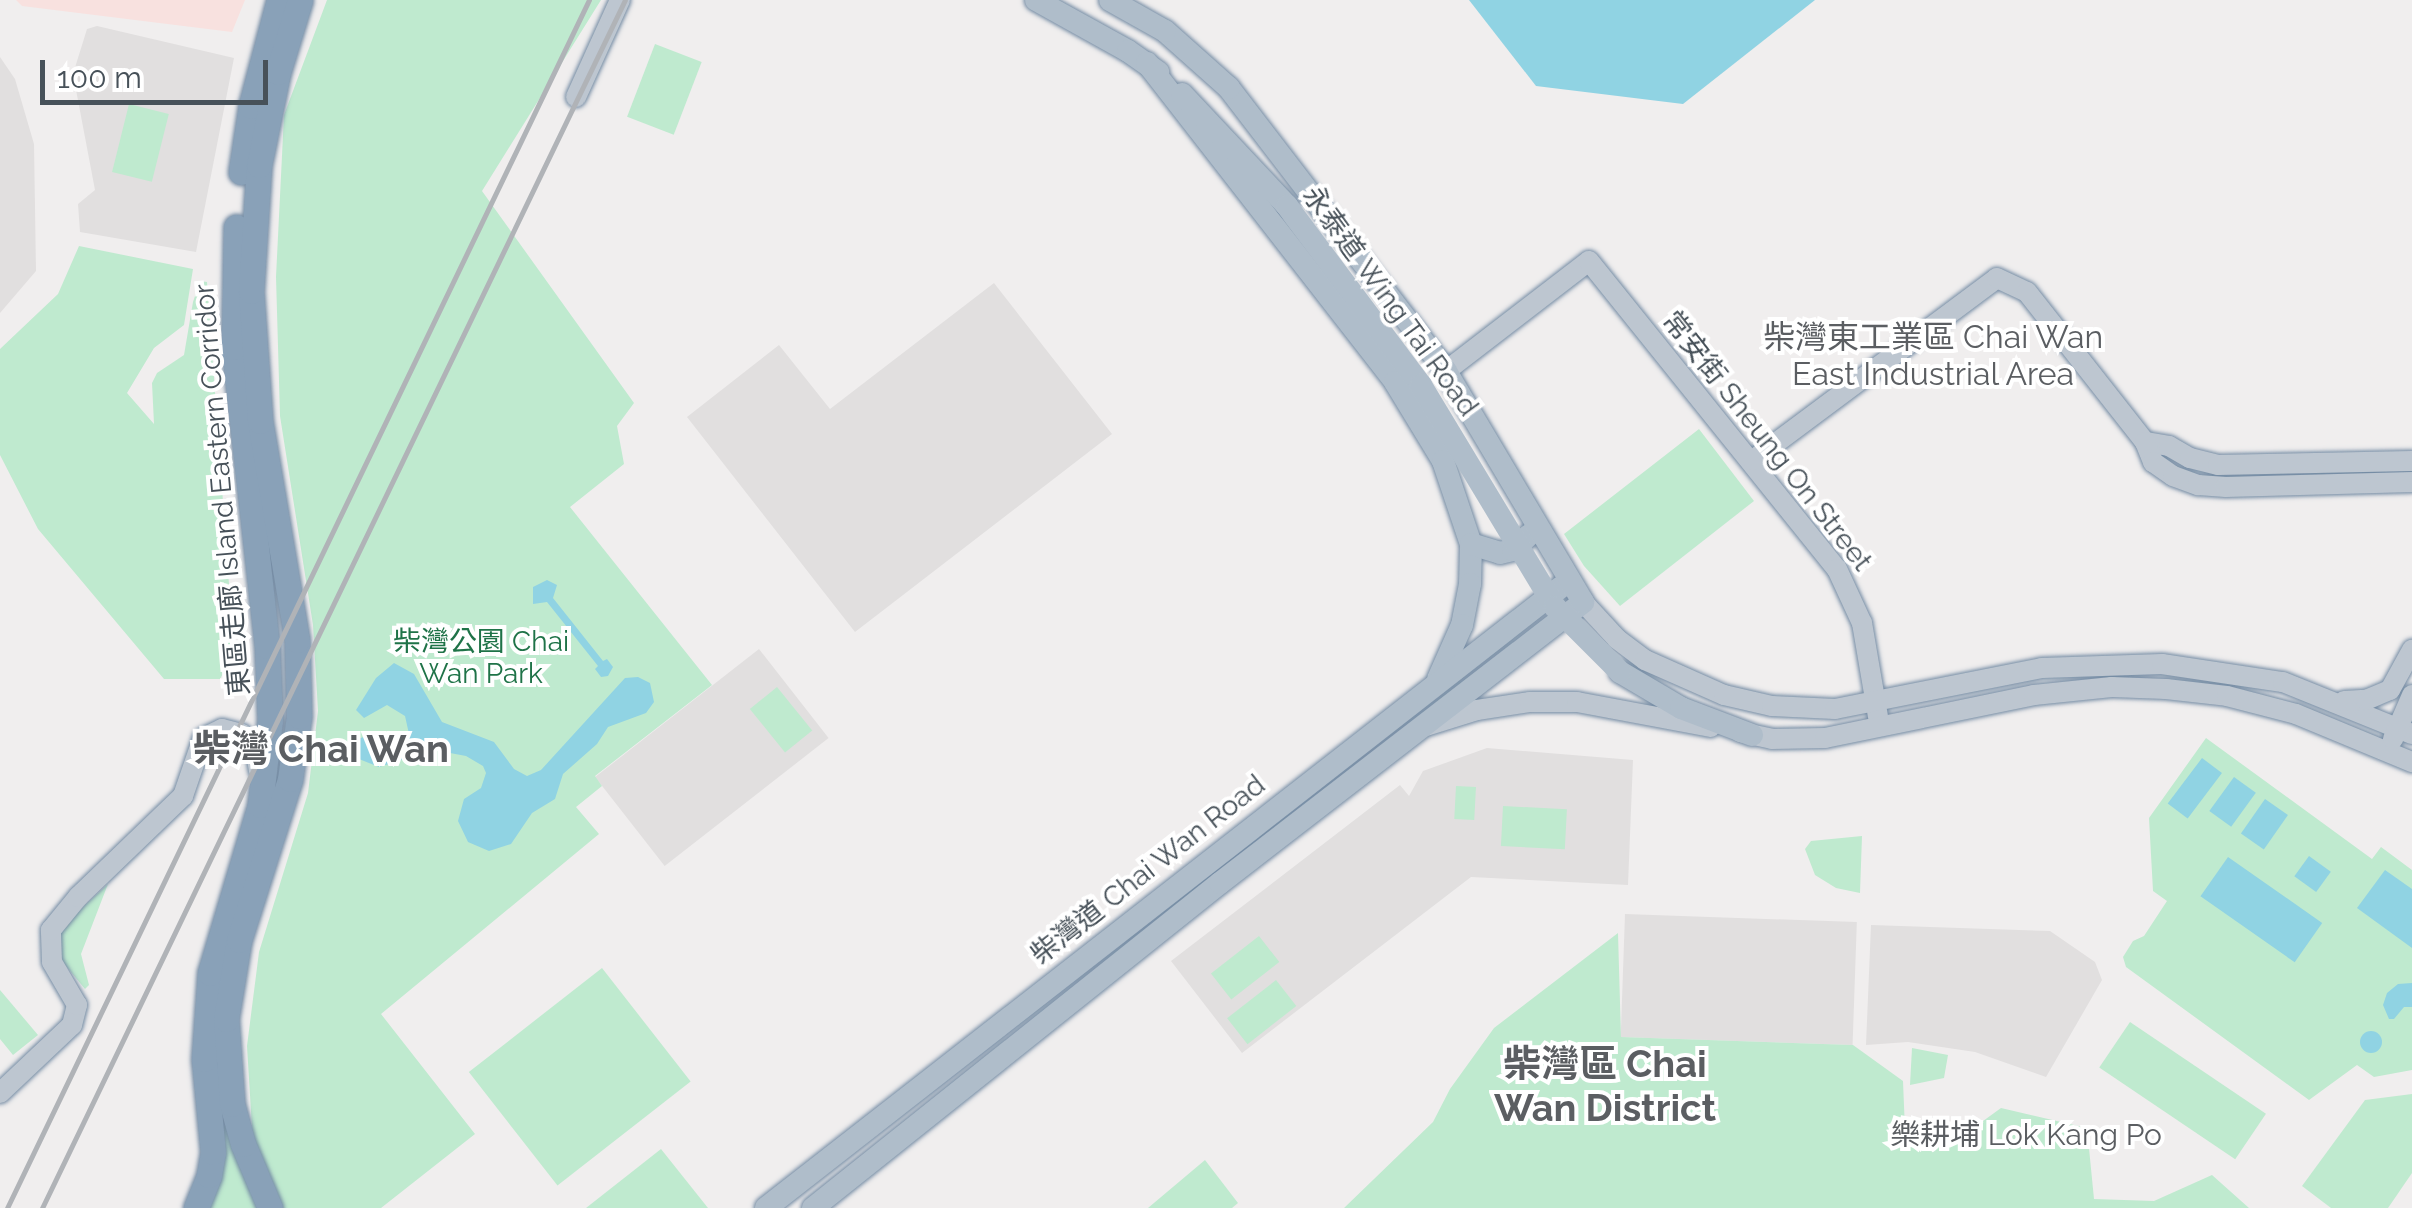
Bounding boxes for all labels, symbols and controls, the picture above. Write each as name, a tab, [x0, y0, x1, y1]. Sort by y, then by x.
scale bar	[45, 40, 272, 102]
text: 100 m	[57, 60, 142, 95]
street label: 永泰道 Wing Tai Road	[1295, 179, 1485, 423]
street label: 東區走廊 Island Eastern Corridor	[187, 283, 257, 697]
street label: 常安街 Sheung On Street	[1655, 304, 1879, 578]
district label: 柴灣東工業區 Chai Wan East Industrial Area	[1762, 319, 2104, 394]
park label: 柴灣公園 Chai Wan Park	[393, 625, 569, 691]
district label: 柴灣 Chai Wan	[192, 726, 450, 772]
street label: 柴灣道 Chai Wan Road	[1024, 768, 1272, 972]
district label: 柴灣區 Chai Wan District	[1479, 1041, 1731, 1130]
district label: 樂耕埔 Lok Kang Po	[1890, 1117, 2162, 1153]

